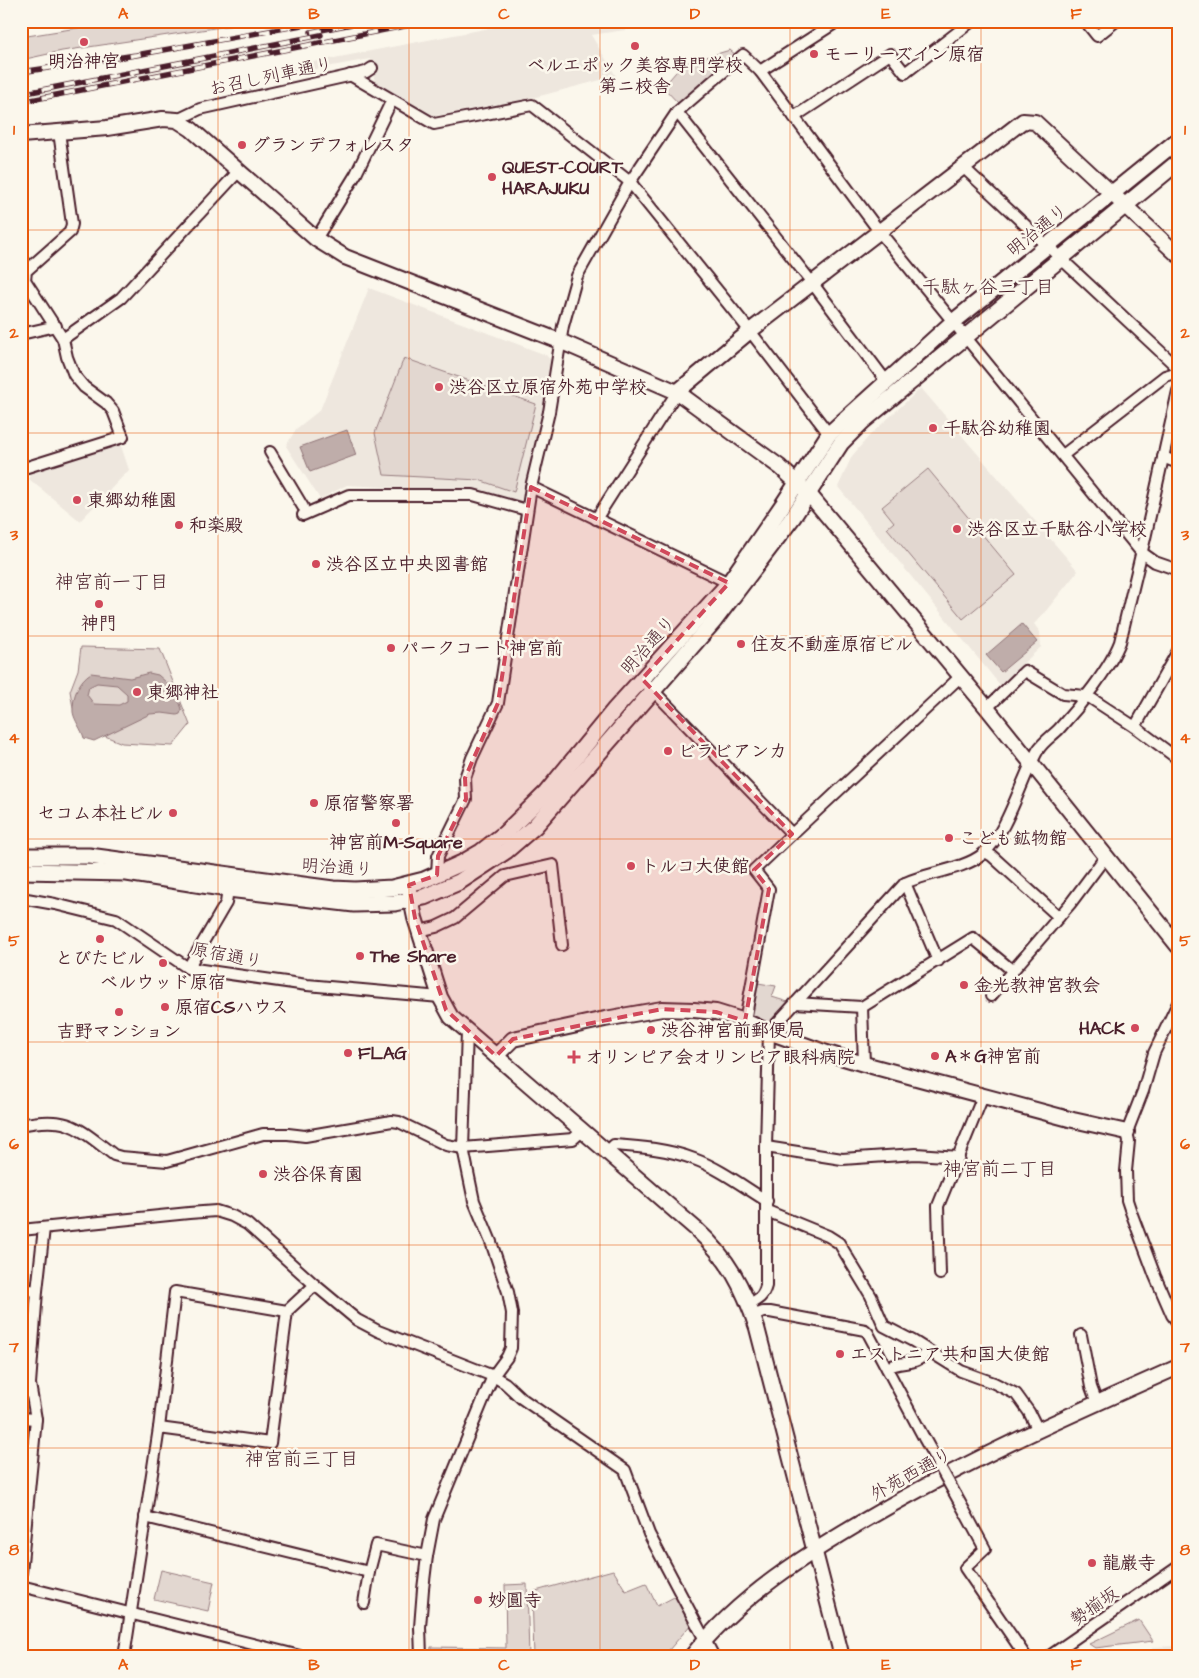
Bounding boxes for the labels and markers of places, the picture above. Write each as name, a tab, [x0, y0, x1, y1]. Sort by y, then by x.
marker: 明治神宮	[78, 36, 90, 48]
marker: ベルエポック美容専門学校 第ニ校舎	[629, 40, 641, 52]
place label: モーリーズイン原宿	[824, 42, 985, 67]
marker: モーリーズイン原宿	[808, 48, 820, 60]
place label: 明治神宮	[48, 49, 120, 74]
place label: ベルエポック美容専門学校 第ニ校舎	[527, 53, 743, 99]
place label: グランデフォレスタ	[252, 133, 414, 158]
marker: グランデフォレスタ	[236, 139, 248, 151]
place label: QUEST-COURT HARAJUKU	[502, 155, 624, 201]
marker: QUEST-COURT HARAJUKU	[486, 171, 498, 183]
place label: 渋谷区立原宿外苑中学校	[449, 375, 647, 400]
marker: 渋谷区立原宿外苑中学校	[433, 381, 445, 393]
place label: 千駄谷幼稚園	[943, 416, 1051, 441]
marker: 千駄谷幼稚園	[927, 422, 939, 434]
place label: 東郷幼稚園	[87, 488, 177, 513]
marker: 東郷幼稚園	[71, 494, 83, 506]
place label: 和楽殿	[189, 513, 243, 538]
place label: 渋谷区立千駄谷小学校	[967, 517, 1147, 542]
marker: 和楽殿	[173, 519, 185, 531]
marker: 渋谷区立千駄谷小学校	[951, 523, 963, 535]
place label: 渋谷区立中央図書館	[326, 552, 488, 577]
marker: 渋谷区立中央図書館	[310, 558, 322, 570]
marker: 神門	[93, 598, 105, 610]
place label: 神門	[81, 611, 117, 636]
place label: 住友不動産原宿ビル	[751, 632, 913, 657]
place label: パークコート神宮前	[401, 636, 563, 661]
marker: 住友不動産原宿ビル	[735, 638, 747, 650]
marker: パークコート神宮前	[385, 642, 397, 654]
place label: 東郷神社	[147, 680, 219, 705]
marker: 東郷神社	[131, 686, 143, 698]
place label: ビラビアンカ	[678, 739, 787, 764]
marker: ビラビアンカ	[662, 745, 674, 757]
place label: 原宿警察署	[324, 791, 414, 816]
marker: 原宿警察署	[308, 797, 320, 809]
place label: セコム本社ビル	[37, 801, 163, 826]
marker: セコム本社ビル	[167, 807, 179, 819]
marker: 神宮前M-Square	[390, 817, 402, 829]
place label: こども鉱物館	[959, 826, 1067, 851]
place label: 神宮前M-Square	[329, 830, 463, 855]
marker: こども鉱物館	[943, 832, 955, 844]
place label: トルコ大使館	[641, 854, 749, 879]
marker: トルコ大使館	[625, 860, 637, 872]
marker: とびたビル	[94, 933, 106, 945]
place label: The Share	[369, 944, 457, 969]
place label: とびたビル	[55, 946, 145, 971]
marker: The Share	[354, 950, 366, 962]
marker: ベルウッド原宿	[157, 957, 169, 969]
place label: ベルウッド原宿	[100, 970, 226, 995]
place label: 金光教神宮教会	[974, 973, 1100, 998]
marker: 金光教神宮教会	[958, 979, 970, 991]
place label: 原宿CSハウス	[175, 995, 288, 1020]
marker: 原宿CSハウス	[159, 1001, 171, 1013]
marker: 吉野マンション	[113, 1006, 125, 1018]
place label: HACK	[1079, 1016, 1126, 1041]
place label: 渋谷神宮前郵便局	[661, 1018, 805, 1043]
place label: 吉野マンション	[57, 1019, 181, 1044]
marker: HACK	[1129, 1022, 1141, 1034]
marker: 渋谷神宮前郵便局	[645, 1024, 657, 1036]
place label: FLAG	[358, 1041, 407, 1066]
place label: A＊G神宮前	[945, 1044, 1041, 1069]
place label: オリンピア会オリンピア眼科病院	[585, 1045, 855, 1070]
marker: FLAG	[342, 1047, 354, 1059]
marker: オリンピア会オリンピア眼科病院	[567, 1050, 581, 1064]
marker: A＊G神宮前	[929, 1050, 941, 1062]
place label: 渋谷保育園	[273, 1162, 363, 1187]
marker: 渋谷保育園	[257, 1168, 269, 1180]
place label: エストニア共和国大使館	[850, 1342, 1049, 1367]
marker: エストニア共和国大使館	[834, 1348, 846, 1360]
place label: 龍巌寺	[1102, 1551, 1156, 1576]
marker: 龍巌寺	[1086, 1557, 1098, 1569]
place label: 妙圓寺	[488, 1588, 542, 1613]
marker: 妙圓寺	[472, 1594, 484, 1606]

